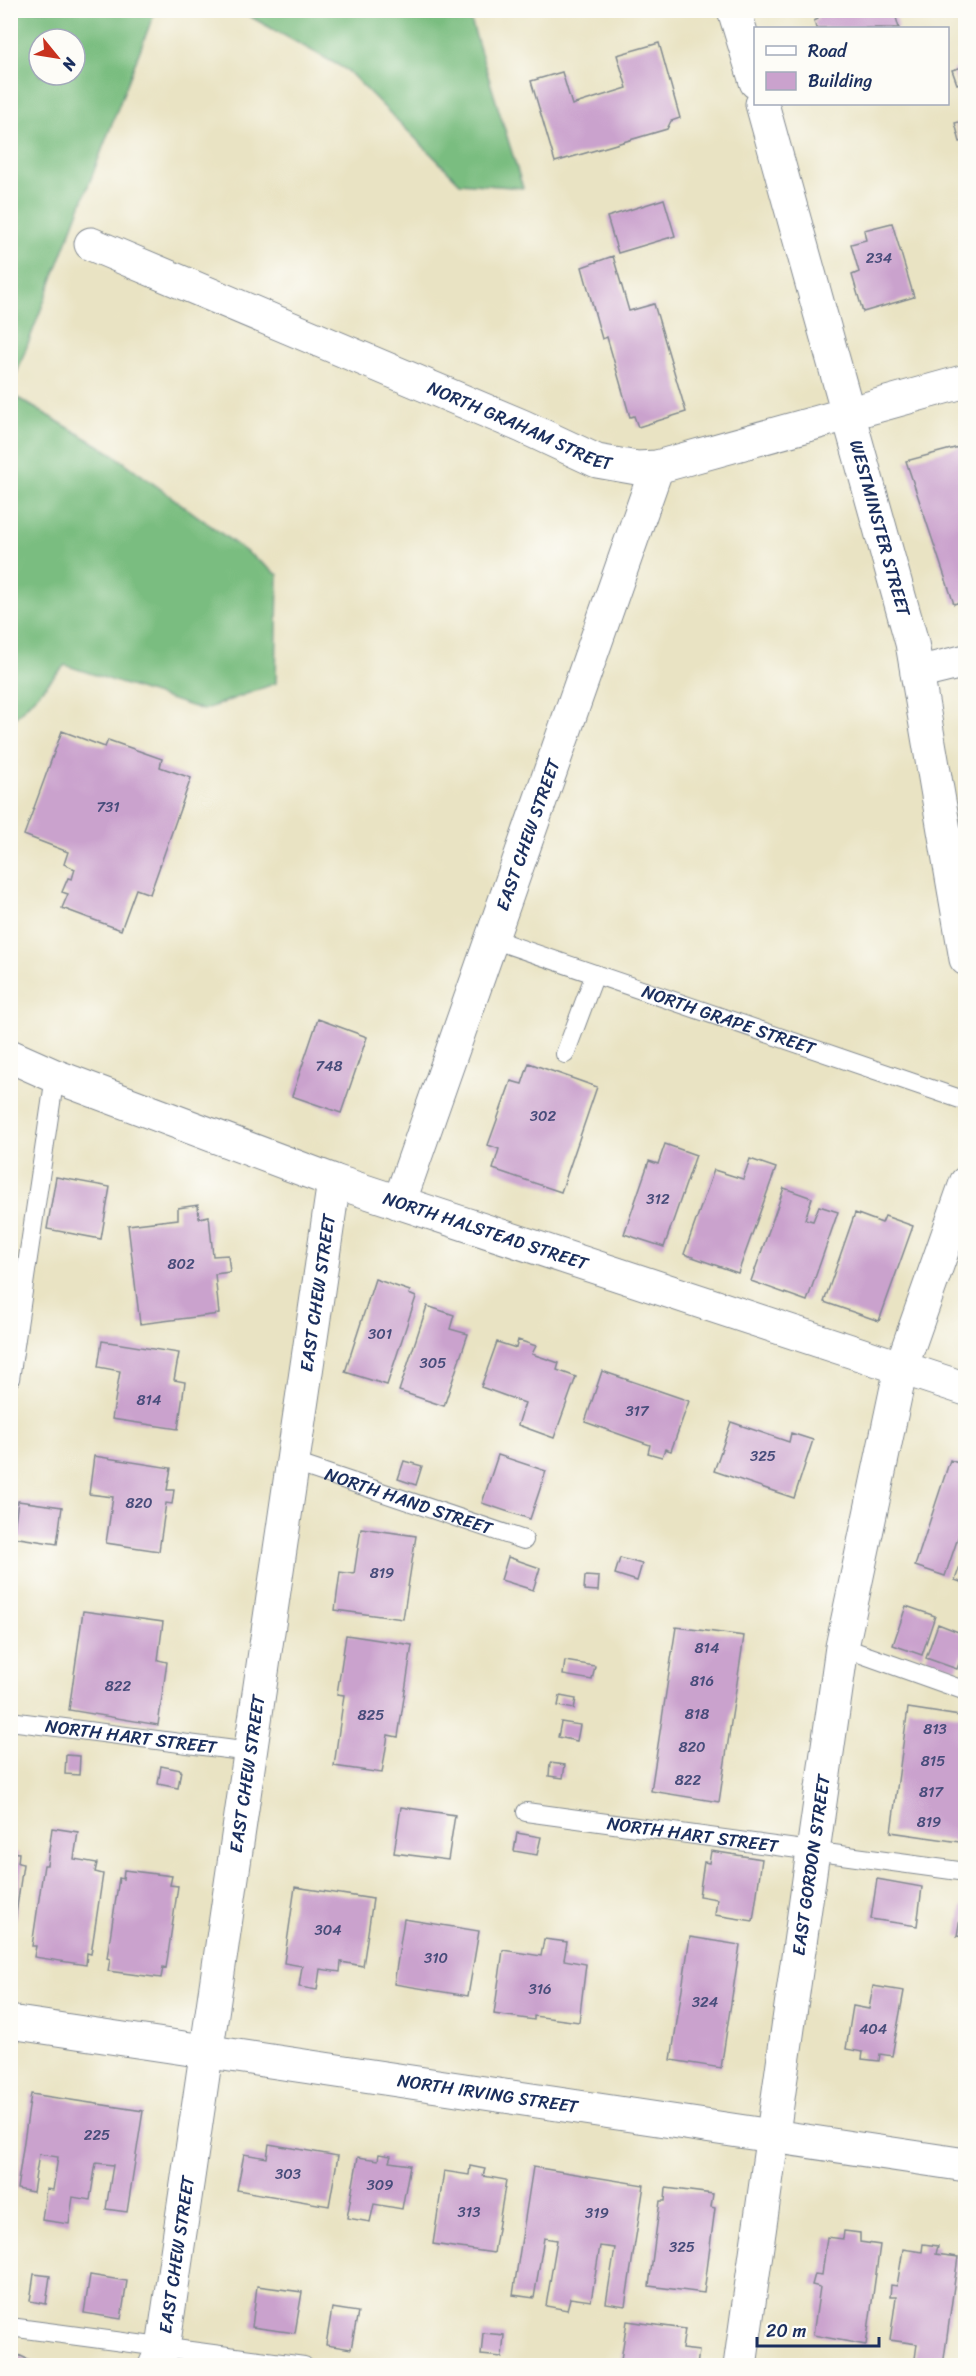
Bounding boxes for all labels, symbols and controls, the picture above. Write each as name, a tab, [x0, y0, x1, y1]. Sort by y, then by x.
north arrow	[27, 27, 87, 87]
legend	[754, 27, 949, 105]
text: Road	[808, 35, 848, 67]
text: N	[54, 51, 85, 77]
text: Building	[808, 65, 872, 97]
house number: 234	[866, 245, 892, 271]
street label: NORTH GRAHAM STREET	[422, 372, 616, 480]
street label: WESTMINSTER STREET	[840, 436, 920, 621]
street label: EAST CHEW STREET	[487, 754, 570, 915]
house number: 731	[96, 794, 120, 820]
street label: NORTH GRAPE STREET	[637, 975, 821, 1065]
house number: 748	[316, 1053, 343, 1079]
house number: 302	[530, 1103, 557, 1129]
street label: NORTH HALSTEAD STREET	[379, 1182, 593, 1280]
house number: 312	[646, 1186, 670, 1212]
street label: EAST CHEW STREET	[290, 1211, 345, 1374]
house number: 802	[167, 1251, 195, 1277]
house number: 301	[368, 1321, 392, 1347]
house number: 305	[420, 1350, 446, 1376]
house number: 814	[137, 1387, 161, 1413]
house number: 317	[625, 1398, 650, 1424]
house number: 325	[750, 1443, 776, 1469]
street label: NORTH HAND STREET	[321, 1458, 498, 1545]
house number: 820	[125, 1490, 153, 1516]
house number: 819	[370, 1560, 394, 1586]
house number: 814	[695, 1635, 719, 1661]
house number: 816	[690, 1668, 714, 1694]
house number: 822	[105, 1673, 132, 1699]
street label: EAST CHEW STREET	[220, 1692, 275, 1855]
house number: 818	[685, 1701, 709, 1727]
house number: 825	[358, 1702, 384, 1728]
street label: NORTH HART STREET	[44, 1710, 220, 1764]
house number: 813	[923, 1716, 947, 1742]
house number: 820	[678, 1734, 706, 1760]
house number: 815	[921, 1748, 945, 1774]
house number: 822	[675, 1767, 702, 1793]
street label: EAST GORDON STREET	[782, 1771, 840, 1958]
house number: 817	[919, 1779, 944, 1805]
street label: NORTH HART STREET	[605, 1807, 781, 1862]
house number: 819	[917, 1809, 941, 1835]
house number: 304	[314, 1917, 342, 1943]
house number: 310	[424, 1945, 448, 1971]
house number: 316	[528, 1976, 552, 2002]
house number: 324	[692, 1989, 718, 2015]
house number: 404	[859, 2016, 887, 2042]
street label: NORTH IRVING STREET	[395, 2064, 581, 2123]
house number: 225	[84, 2122, 110, 2148]
house number: 303	[275, 2161, 301, 2187]
house number: 309	[367, 2172, 393, 2198]
street label: EAST CHEW STREET	[149, 2173, 204, 2336]
house number: 313	[458, 2199, 480, 2225]
house number: 319	[585, 2200, 609, 2226]
house number: 325	[669, 2234, 695, 2260]
scale bar	[757, 2310, 878, 2348]
text: 20 m	[766, 2315, 806, 2347]

